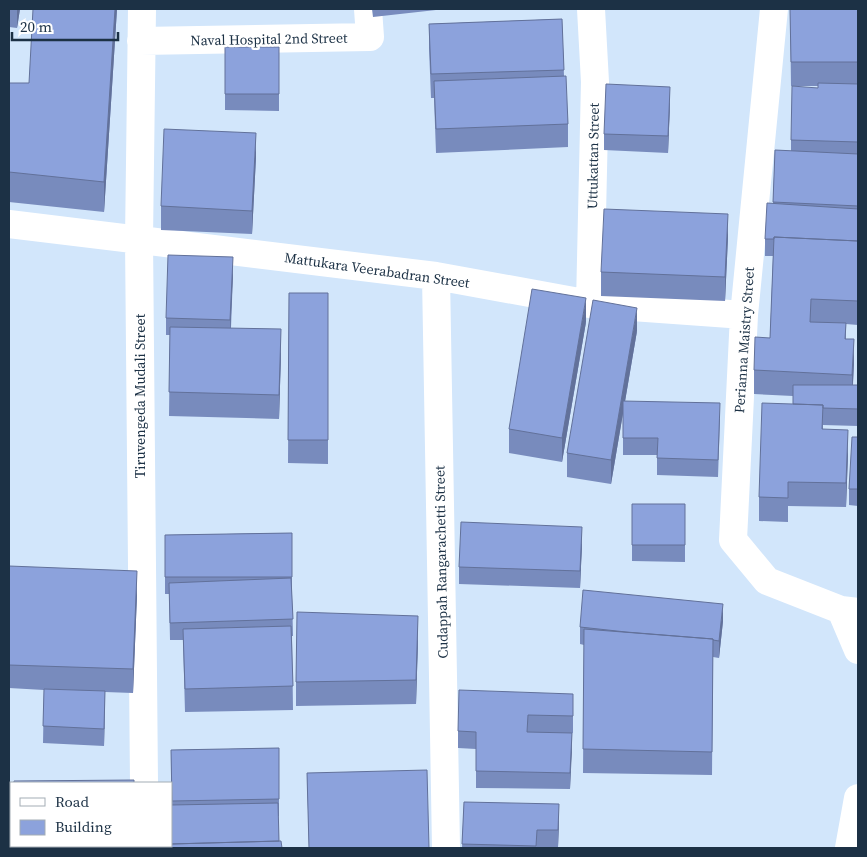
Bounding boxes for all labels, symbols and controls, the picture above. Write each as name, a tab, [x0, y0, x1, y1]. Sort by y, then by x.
scale bar	[12, 10, 119, 42]
text: 20 m	[20, 16, 52, 37]
street label: Naval Hospital 2nd Street	[190, 28, 348, 50]
street label: Uttukattan Street	[582, 102, 604, 209]
street label: Mattukara Veerabadran Street	[283, 247, 471, 293]
street label: Perianna Maistry Street	[729, 266, 759, 414]
street label: Tiruvengeda Mudali Street	[130, 313, 150, 478]
street label: Cudappah Rangarachetti Street	[429, 465, 453, 659]
legend	[10, 782, 172, 847]
text: Road	[55, 791, 89, 812]
text: Building	[55, 816, 112, 837]

